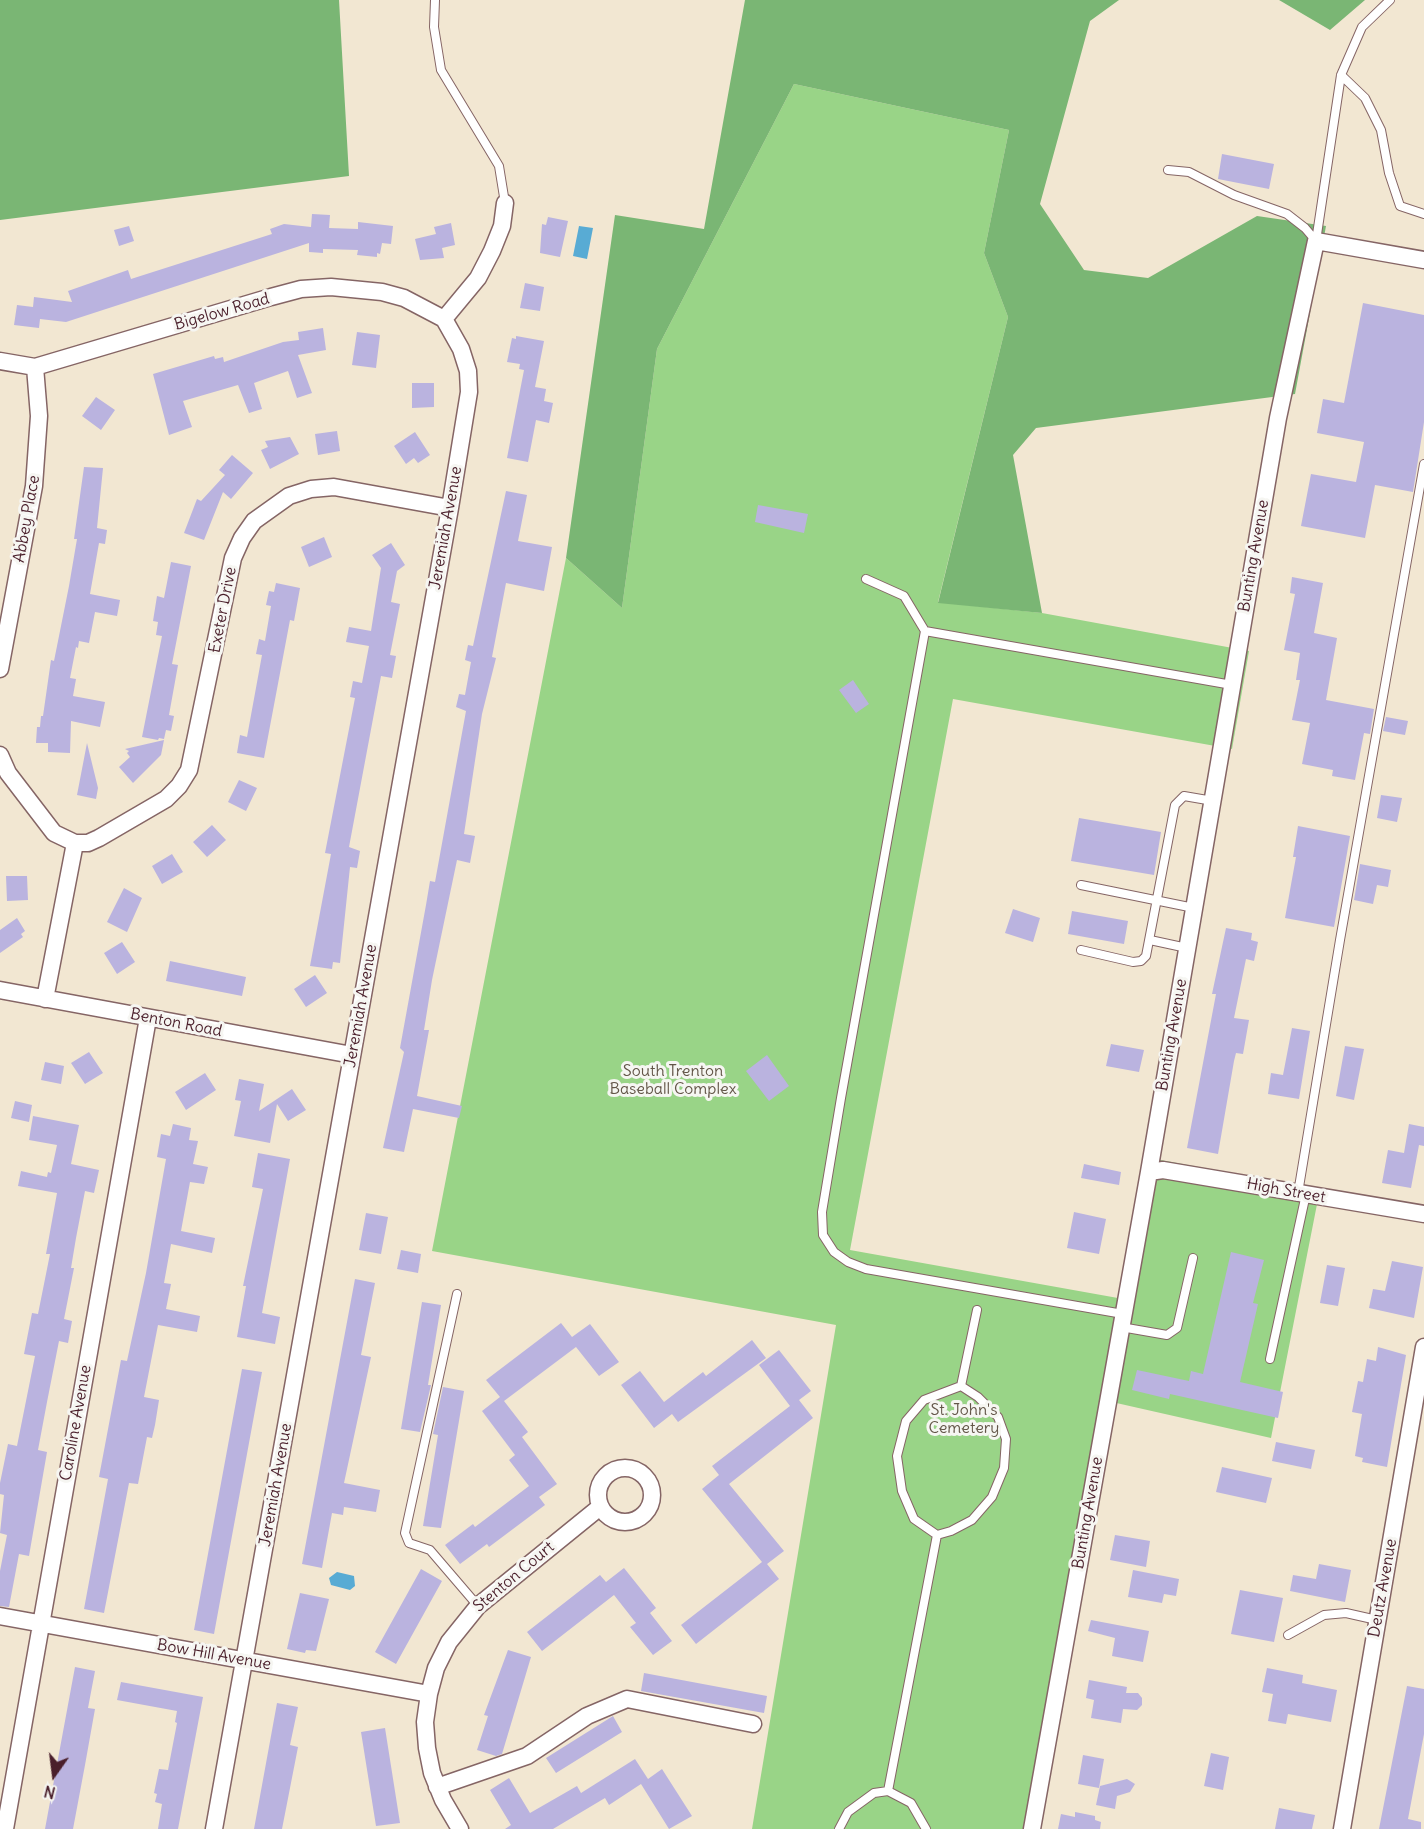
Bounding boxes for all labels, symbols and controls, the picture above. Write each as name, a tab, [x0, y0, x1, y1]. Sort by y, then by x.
street label: Bigelow Road	[172, 289, 272, 335]
street label: Jeremiah Avenue	[426, 465, 466, 591]
street label: Abbey Place	[10, 474, 44, 564]
street label: Bunting Avenue	[1235, 498, 1273, 614]
street label: Exeter Drive	[205, 565, 241, 655]
street label: Jeremiah Avenue	[341, 943, 381, 1069]
street label: Bunting Avenue	[1153, 977, 1191, 1093]
street label: Benton Road	[128, 1005, 224, 1041]
park label: South Trenton Baseball Complex	[609, 1061, 737, 1099]
street label: High Street	[1245, 1175, 1327, 1207]
street label: Caroline Avenue	[56, 1364, 96, 1482]
park label: St. John's Cemetery	[929, 1400, 999, 1438]
street label: Jeremiah Avenue	[256, 1422, 296, 1548]
street label: Bunting Avenue	[1069, 1455, 1107, 1571]
street label: Deutz Avenue	[1365, 1537, 1401, 1639]
street label: Stenton Court	[470, 1538, 558, 1616]
street label: Bow Hill Avenue	[155, 1636, 273, 1674]
north arrow	[24, 1745, 84, 1805]
text: N	[42, 1781, 57, 1804]

